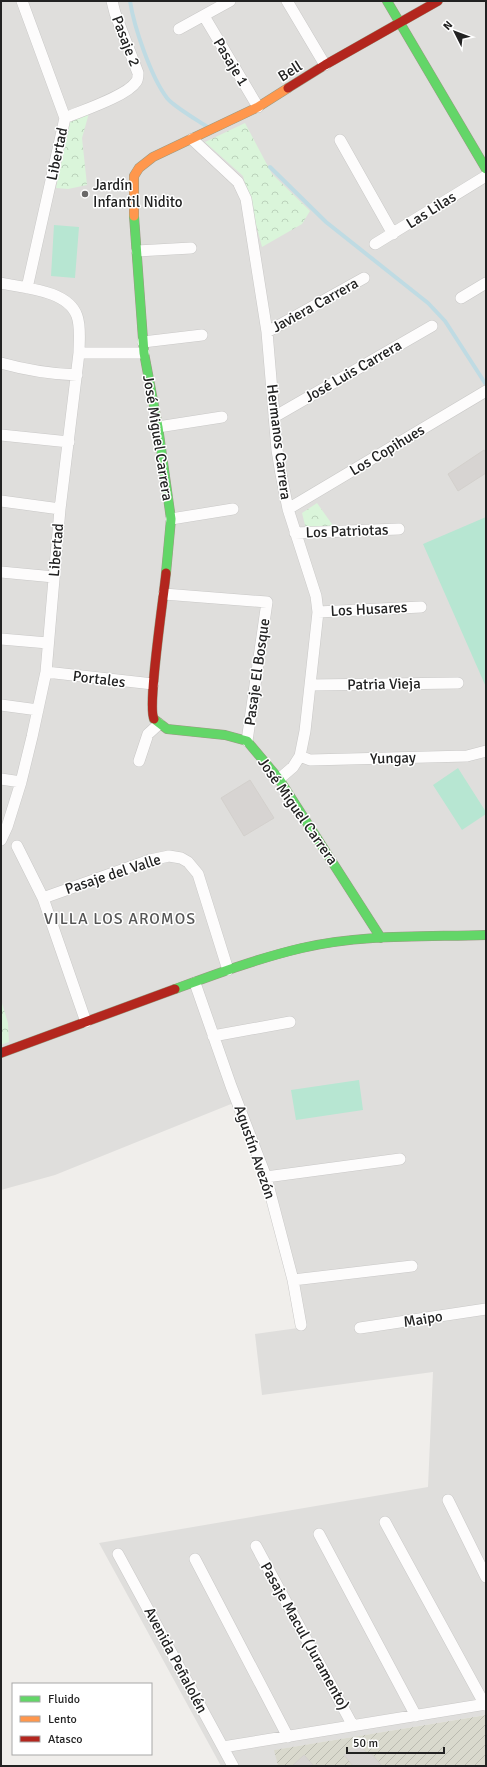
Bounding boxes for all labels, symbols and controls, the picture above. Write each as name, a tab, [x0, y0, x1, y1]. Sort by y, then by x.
north arrow	[435, 12, 475, 52]
street label: Pasaje 2	[108, 13, 144, 69]
text: N	[441, 18, 455, 33]
street label: Pasaje 1	[210, 35, 252, 89]
street label: Bell	[275, 57, 305, 85]
street label: Libertad	[43, 126, 71, 182]
place label: Jardín Infantil Nidito	[93, 176, 183, 211]
street label: Las Lilas	[403, 187, 460, 232]
marker: Jardín Infantil Nidito	[80, 189, 90, 199]
street label: Javiera Carrera	[269, 274, 361, 336]
street label: José Luis Carrera	[301, 336, 405, 406]
street label: José Miguel Carrera	[139, 374, 177, 502]
street label: Hermanos Carrera	[263, 383, 295, 501]
street label: Los Copihues	[346, 420, 428, 479]
street label: Los Patriotas	[305, 521, 389, 541]
street label: Libertad	[45, 522, 67, 577]
street label: Los Husares	[330, 598, 408, 620]
street label: Pasaje El Bosque	[241, 617, 273, 727]
street label: Portales	[72, 667, 127, 691]
street label: Patria Vieja	[347, 674, 421, 694]
street label: Yungay	[370, 748, 416, 768]
street label: José Miguel Carrera	[254, 754, 342, 868]
street label: Pasaje del Valle	[63, 850, 163, 898]
district label: VILLA LOS AROMOS	[44, 909, 196, 929]
street label: Agustín Avezón	[231, 1103, 279, 1201]
street label: Maipo	[402, 1307, 444, 1331]
street label: Pasaje Macul (Juramento)	[257, 1559, 353, 1713]
street label: Avenida Peñalolén	[140, 1604, 212, 1716]
legend	[12, 1683, 152, 1755]
text: Fluido	[48, 1692, 80, 1707]
text: Lento	[48, 1712, 77, 1727]
scale bar	[347, 1729, 444, 1755]
text: Atasco	[48, 1732, 83, 1747]
text: 50 m	[353, 1736, 378, 1751]

